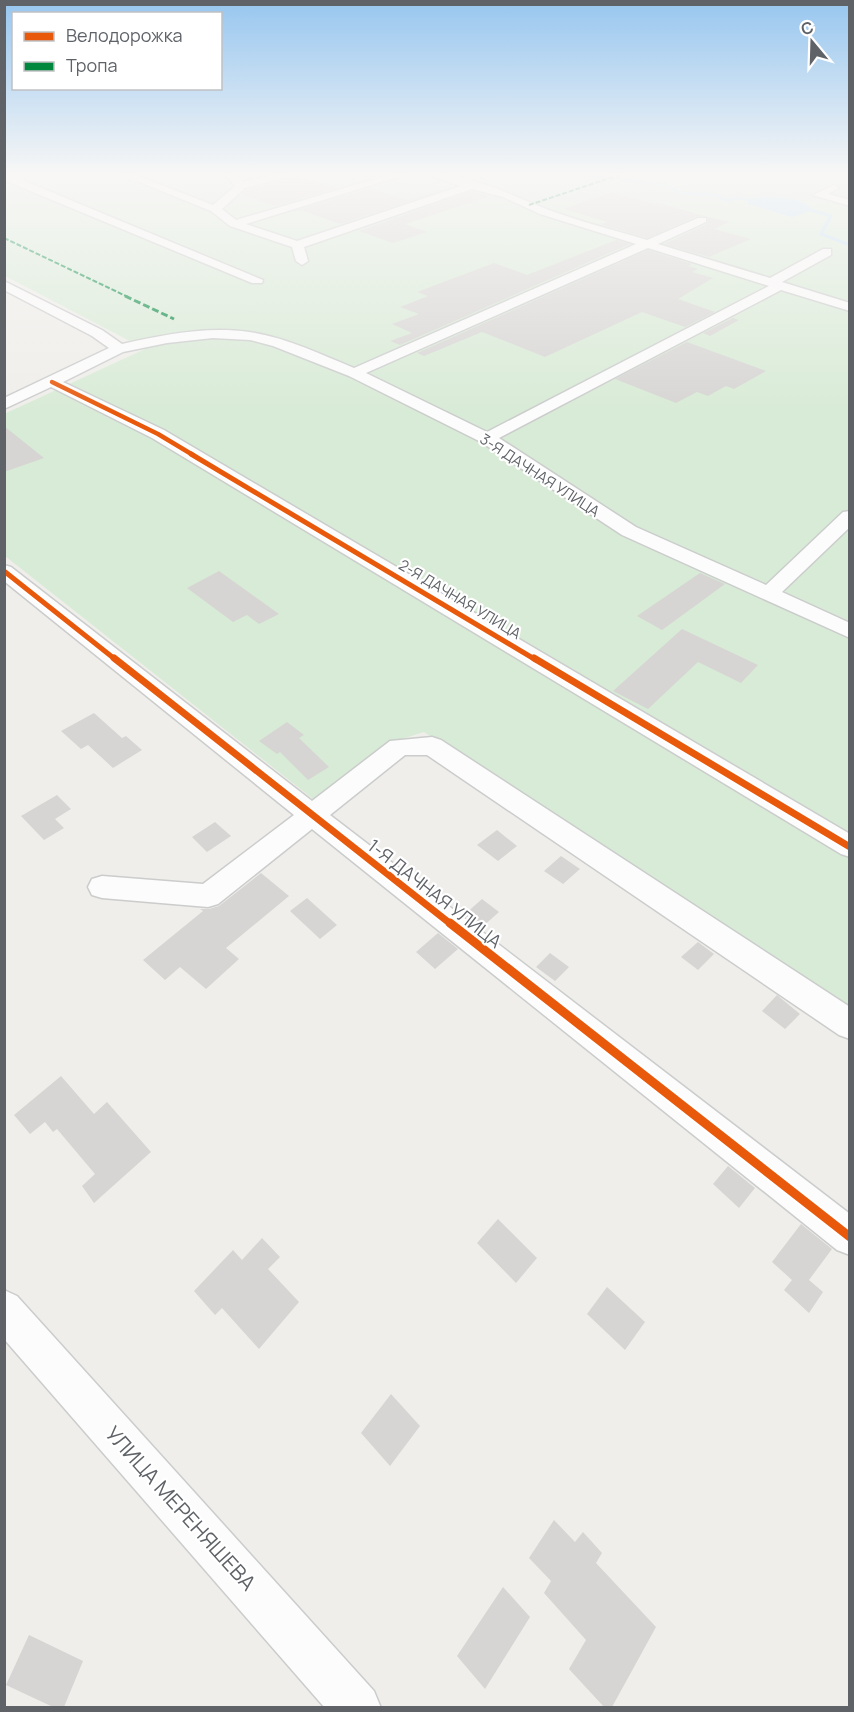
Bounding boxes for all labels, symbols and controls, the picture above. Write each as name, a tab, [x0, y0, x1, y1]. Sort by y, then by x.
legend	[12, 12, 222, 90]
north arrow	[782, 12, 842, 72]
text: С	[798, 15, 816, 40]
text: Велодорожка	[66, 23, 183, 47]
text: Тропа	[66, 53, 117, 77]
street label: 3-Я ДАЧНАЯ УЛИЦА	[476, 428, 604, 522]
street label: 2-Я ДАЧНАЯ УЛИЦА	[395, 554, 525, 644]
street label: 1-Я ДАЧНАЯ УЛИЦА	[363, 833, 507, 953]
street label: УЛИЦА МЕРЕНЯШЕВА	[100, 1420, 262, 1596]

